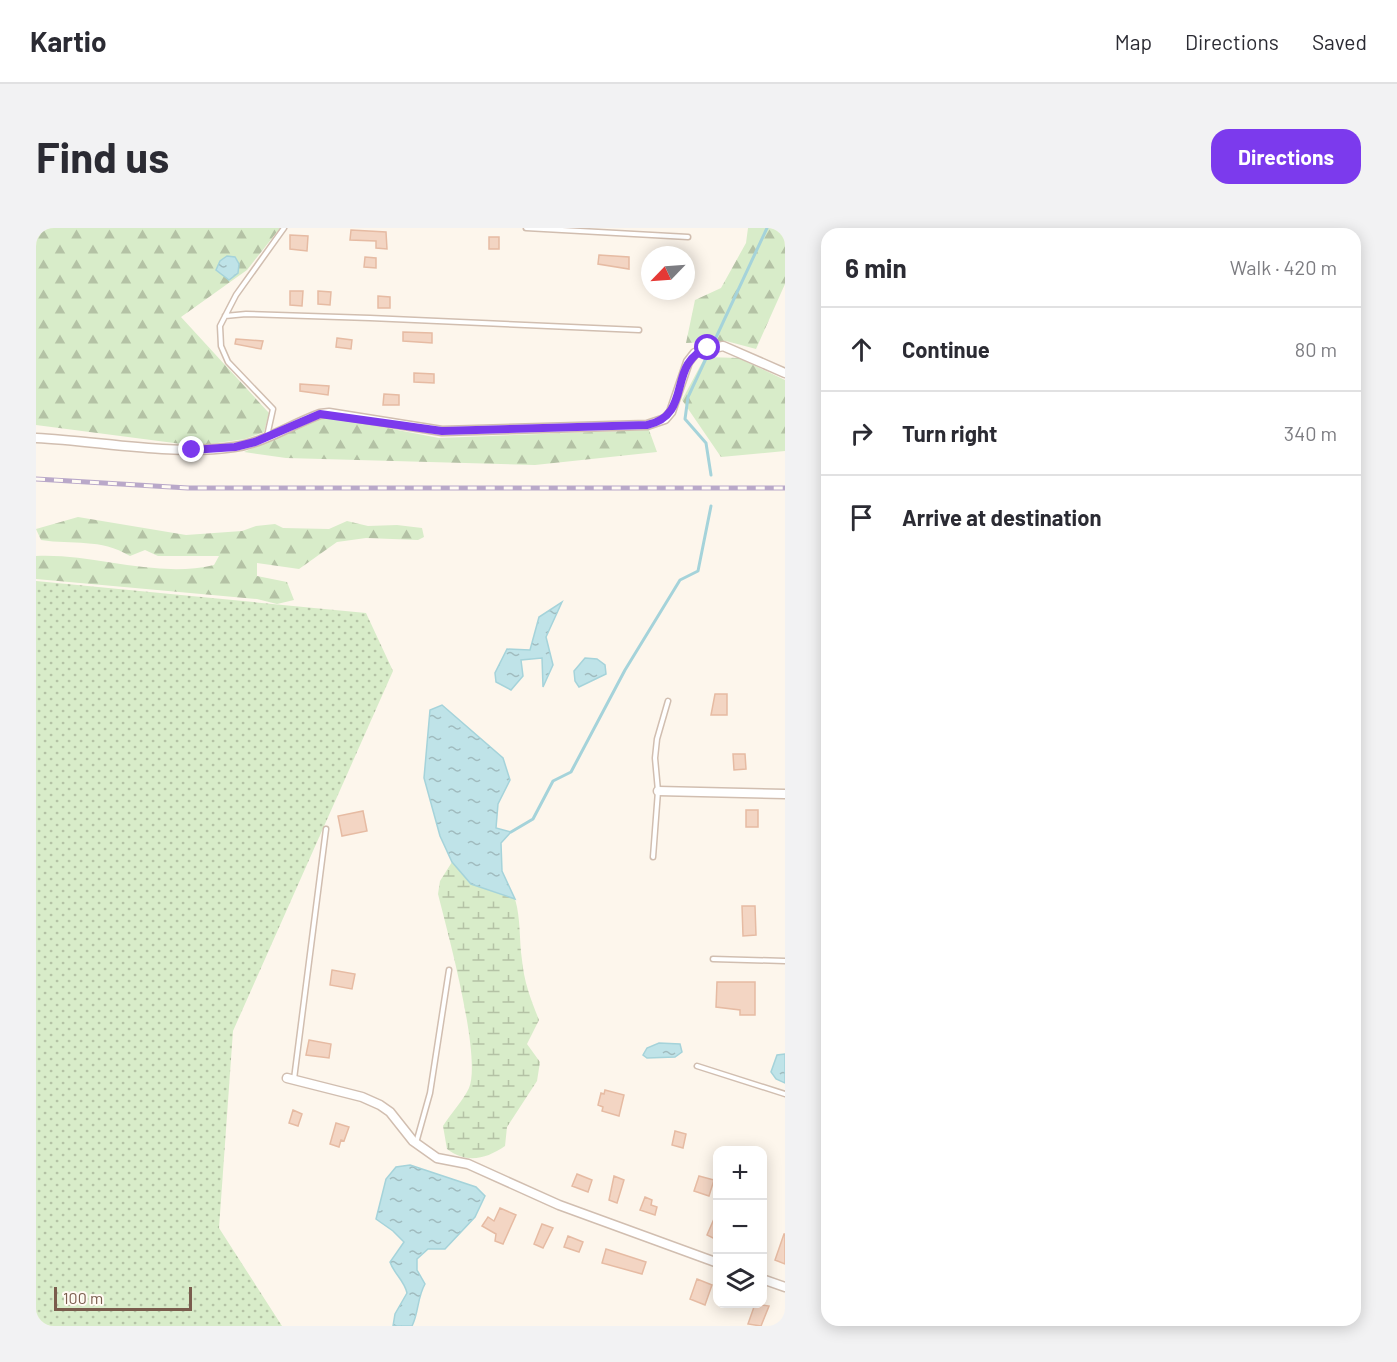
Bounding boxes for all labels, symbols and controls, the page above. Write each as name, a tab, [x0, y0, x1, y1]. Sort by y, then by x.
text: Kartio	[30, 24, 107, 58]
text: Map	[1115, 29, 1152, 54]
text: Directions	[1185, 29, 1279, 54]
text: Saved	[1312, 29, 1367, 54]
button: Directions	[1211, 129, 1361, 184]
text: Find us	[36, 131, 169, 181]
north arrow	[641, 246, 695, 300]
text: 6 min	[845, 252, 907, 283]
text: Walk · 420 m	[1230, 255, 1337, 279]
icon: ahead	[845, 333, 878, 366]
route start	[694, 334, 720, 360]
text: Continue	[902, 336, 990, 362]
text: 80 m	[1295, 337, 1337, 361]
icon: right	[845, 417, 878, 450]
text: Turn right	[902, 420, 997, 446]
text: 340 m	[1284, 421, 1337, 445]
route end	[178, 436, 204, 462]
icon: arrive	[845, 501, 878, 534]
text: Arrive at destination	[902, 504, 1101, 530]
map controls	[713, 1146, 767, 1308]
button: +	[713, 1146, 767, 1200]
button: −	[713, 1200, 767, 1254]
button: layers	[713, 1254, 767, 1308]
scale bar	[54, 1284, 192, 1312]
text: 100 m	[63, 1288, 103, 1307]

